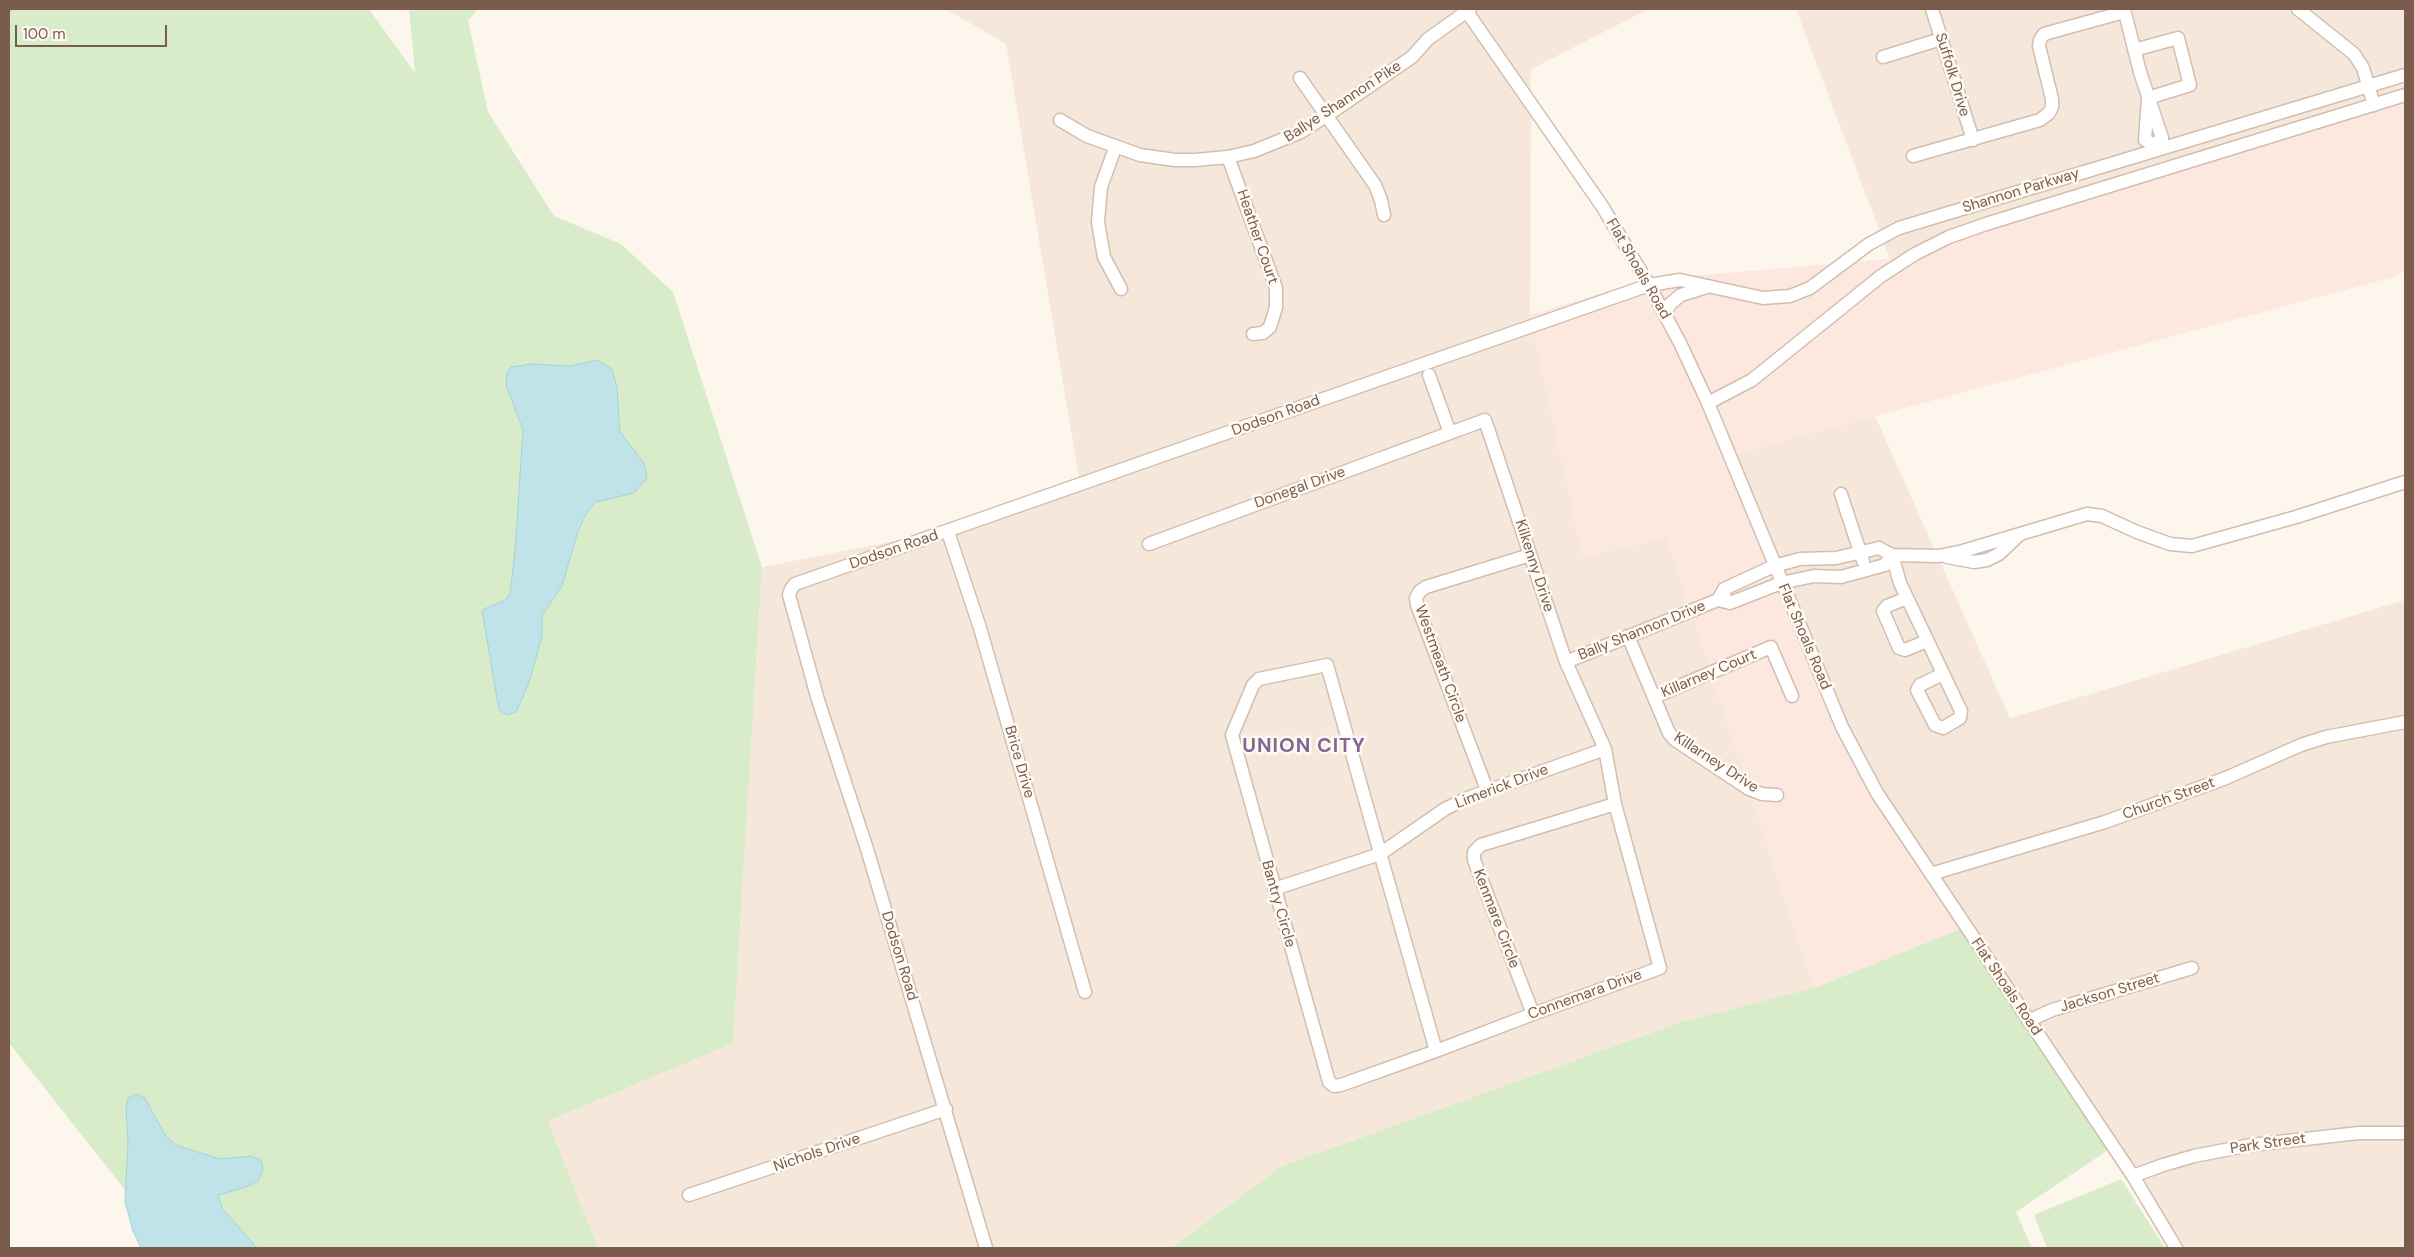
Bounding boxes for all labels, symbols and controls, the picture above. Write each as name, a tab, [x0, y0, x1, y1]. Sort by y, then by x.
scale bar	[18, 15, 170, 47]
text: 100 m	[23, 24, 66, 44]
street label: Suffolk Drive	[1931, 31, 1973, 119]
street label: Ballye Shannon Pike	[1281, 57, 1405, 147]
street label: Shannon Parkway	[1960, 165, 2082, 217]
street label: Heather Court	[1232, 187, 1282, 287]
street label: Flat Shoals Road	[1602, 215, 1674, 323]
street label: Dodson Road	[1229, 392, 1323, 440]
street label: Donegal Drive	[1252, 463, 1348, 513]
street label: Kilkenny Drive	[1511, 518, 1557, 614]
street label: Dodson Road	[847, 526, 941, 574]
street label: Flat Shoals Road	[1774, 581, 1834, 693]
street label: Bally Shannon Drive	[1576, 597, 1708, 665]
street label: Westmeath Circle	[1410, 603, 1470, 725]
street label: Killarney Court	[1659, 646, 1759, 702]
street label: Brice Drive	[1000, 724, 1038, 800]
street label: Killarney Drive	[1670, 729, 1762, 797]
district label: UNION CITY	[1241, 735, 1367, 759]
street label: Limerick Drive	[1453, 761, 1551, 813]
street label: Church Street	[2120, 774, 2218, 824]
street label: Bantry Circle	[1257, 858, 1299, 950]
street label: Kenmare Circle	[1469, 867, 1523, 971]
street label: Dodson Road	[877, 909, 921, 1003]
street label: Flat Shoals Road	[1967, 935, 2045, 1039]
street label: Connemara Drive	[1525, 966, 1645, 1024]
street label: Jackson Street	[2058, 969, 2162, 1017]
street label: Nichols Drive	[771, 1130, 863, 1176]
street label: Park Street	[2229, 1130, 2307, 1158]

